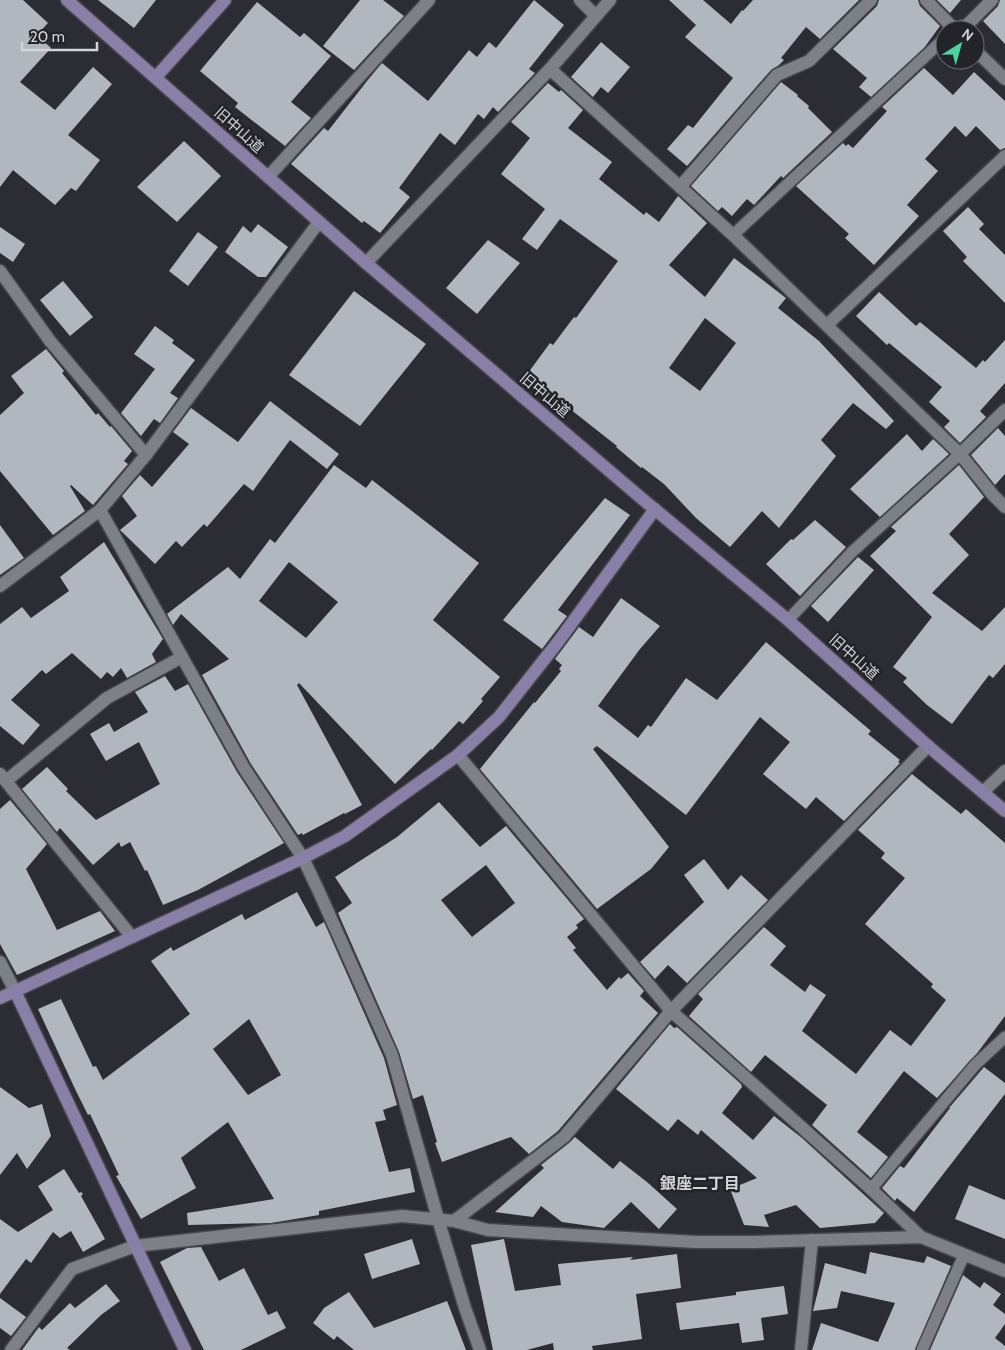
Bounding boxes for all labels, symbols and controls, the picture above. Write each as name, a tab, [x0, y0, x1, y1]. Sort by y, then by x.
scale bar	[22, 20, 98, 52]
north arrow	[935, 20, 985, 70]
text: N	[958, 24, 977, 45]
text: 20 m	[30, 28, 65, 46]
street label: 旧中山道	[211, 103, 267, 157]
street label: 旧中山道	[516, 369, 574, 421]
street label: 旧中山道	[826, 630, 882, 684]
district label: 銀座二丁目	[660, 1174, 740, 1193]

